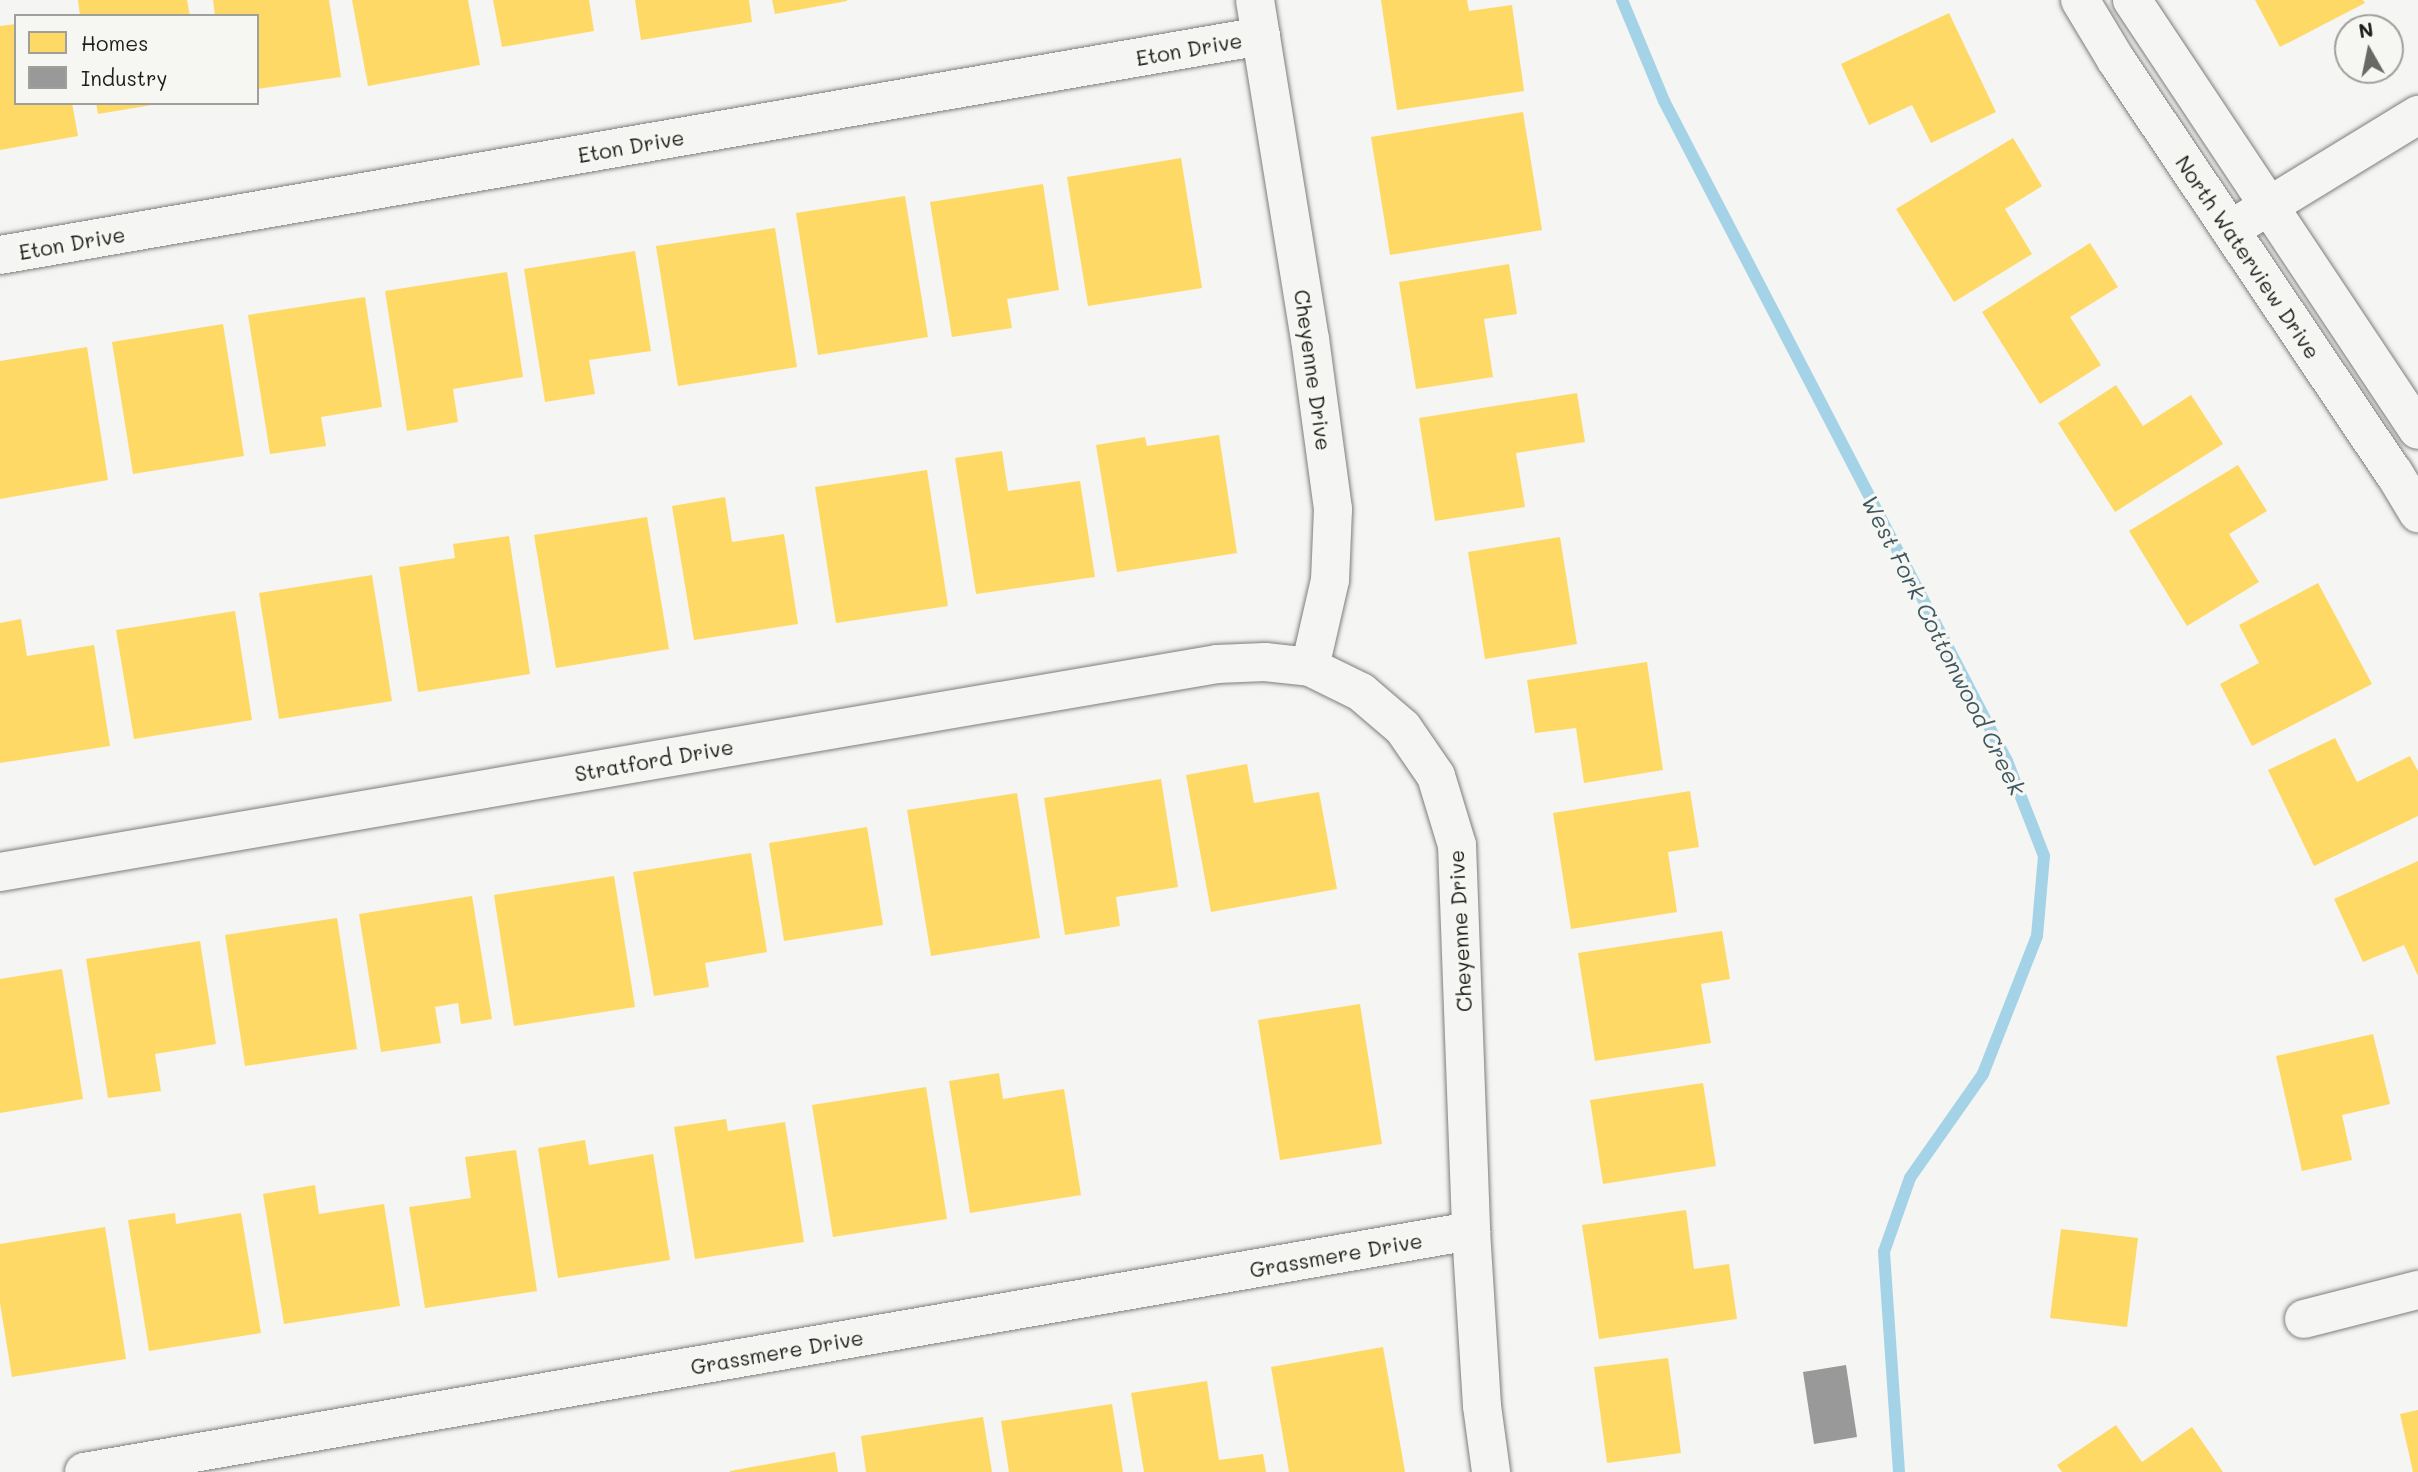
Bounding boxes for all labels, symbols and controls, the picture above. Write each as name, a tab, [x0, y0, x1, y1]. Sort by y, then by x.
legend	[14, 14, 259, 105]
north arrow	[2334, 14, 2404, 84]
text: N	[2357, 16, 2375, 43]
street label: Eton Drive	[1134, 27, 1244, 71]
text: Homes	[81, 29, 148, 56]
text: Industry	[81, 64, 168, 91]
street label: Eton Drive	[576, 124, 686, 168]
street label: North Waterview Drive	[2171, 151, 2325, 363]
street label: Eton Drive	[17, 221, 127, 265]
street label: Cheyenne Drive	[1289, 288, 1337, 452]
water label: West Fork Cottonwood Creek	[1856, 490, 2032, 800]
street label: Stratford Drive	[573, 734, 735, 786]
street label: Cheyenne Drive	[1443, 849, 1477, 1013]
street label: Grassmere Drive	[1248, 1227, 1424, 1283]
street label: Grassmere Drive	[689, 1324, 865, 1380]

